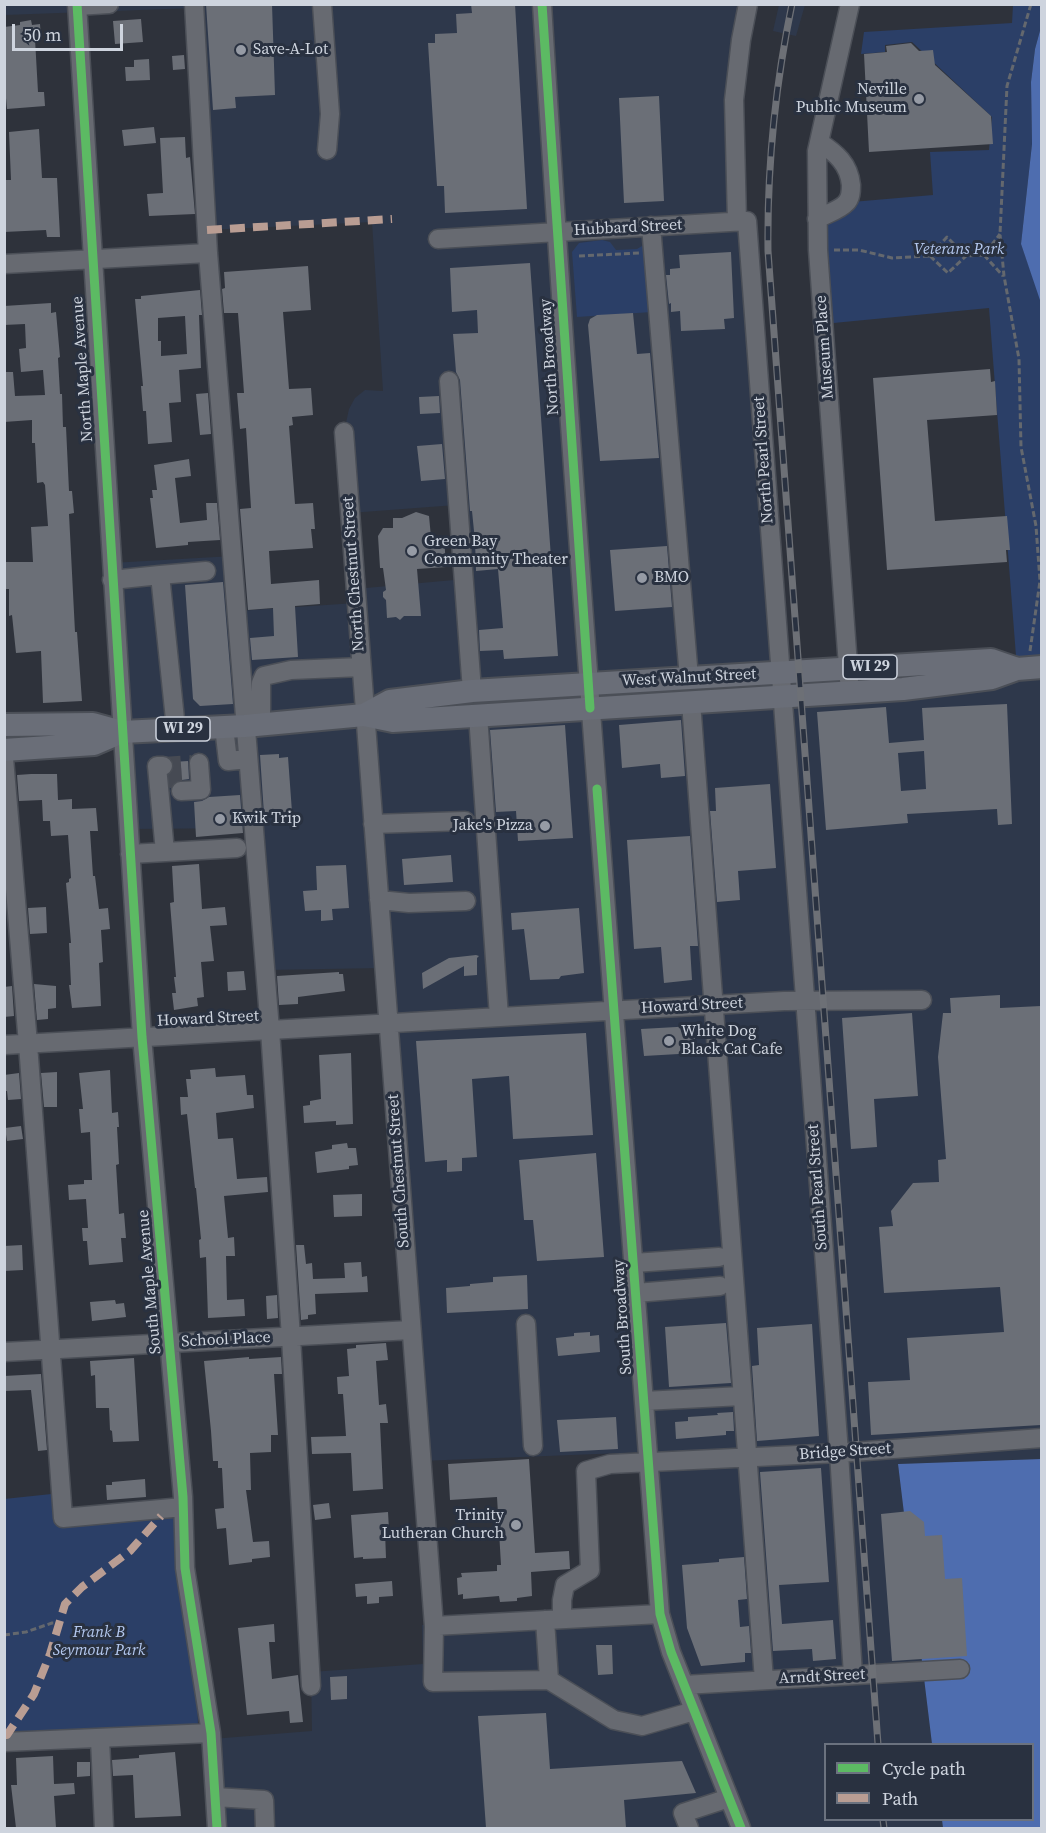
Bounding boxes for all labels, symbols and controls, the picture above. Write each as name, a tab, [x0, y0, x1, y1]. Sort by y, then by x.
scale bar	[15, 12, 126, 50]
text: 50 m	[23, 22, 61, 47]
place label: Save-A-Lot	[253, 40, 328, 60]
marker: Save-A-Lot	[234, 43, 248, 57]
place label: Neville Public Museum	[796, 80, 907, 118]
marker: Neville Public Museum	[912, 92, 926, 106]
street label: Hubbard Street	[573, 216, 683, 240]
park label: Veterans Park	[914, 240, 1004, 260]
street label: Museum Place	[812, 294, 838, 400]
street label: North Maple Avenue	[68, 295, 98, 443]
street label: North Broadway	[536, 298, 564, 416]
street label: North Pearl Street	[750, 396, 778, 524]
street label: North Chestnut Street	[339, 496, 369, 652]
place label: Green Bay Community Theater	[424, 532, 568, 570]
marker: Green Bay Community Theater	[405, 544, 419, 558]
place label: BMO	[654, 568, 689, 588]
marker: BMO	[635, 571, 649, 585]
road number: WI 29	[843, 655, 897, 679]
street label: West Walnut Street	[621, 665, 757, 691]
road number: WI 29	[156, 717, 210, 741]
place label: Kwik Trip	[232, 809, 301, 829]
marker: Kwik Trip	[213, 812, 227, 826]
place label: Jake's Pizza	[453, 816, 533, 836]
marker: Jake's Pizza	[538, 819, 552, 833]
street label: Howard Street	[641, 994, 743, 1018]
street label: Howard Street	[157, 1007, 259, 1031]
place label: White Dog Black Cat Cafe	[681, 1022, 783, 1060]
marker: White Dog Black Cat Cafe	[662, 1034, 676, 1048]
street label: South Chestnut Street	[384, 1094, 414, 1248]
street label: South Pearl Street	[804, 1123, 832, 1251]
street label: South Maple Avenue	[134, 1209, 166, 1355]
street label: South Broadway	[609, 1259, 637, 1375]
street label: School Place	[181, 1328, 271, 1352]
street label: Bridge Street	[798, 1439, 892, 1465]
place label: Trinity Lutheran Church	[382, 1506, 504, 1544]
marker: Trinity Lutheran Church	[509, 1518, 523, 1532]
park label: Frank B Seymour Park	[53, 1623, 145, 1661]
street label: Arndt Street	[778, 1665, 866, 1689]
legend	[824, 1743, 1034, 1821]
text: Cycle path	[882, 1756, 966, 1781]
text: Path	[882, 1786, 918, 1811]

